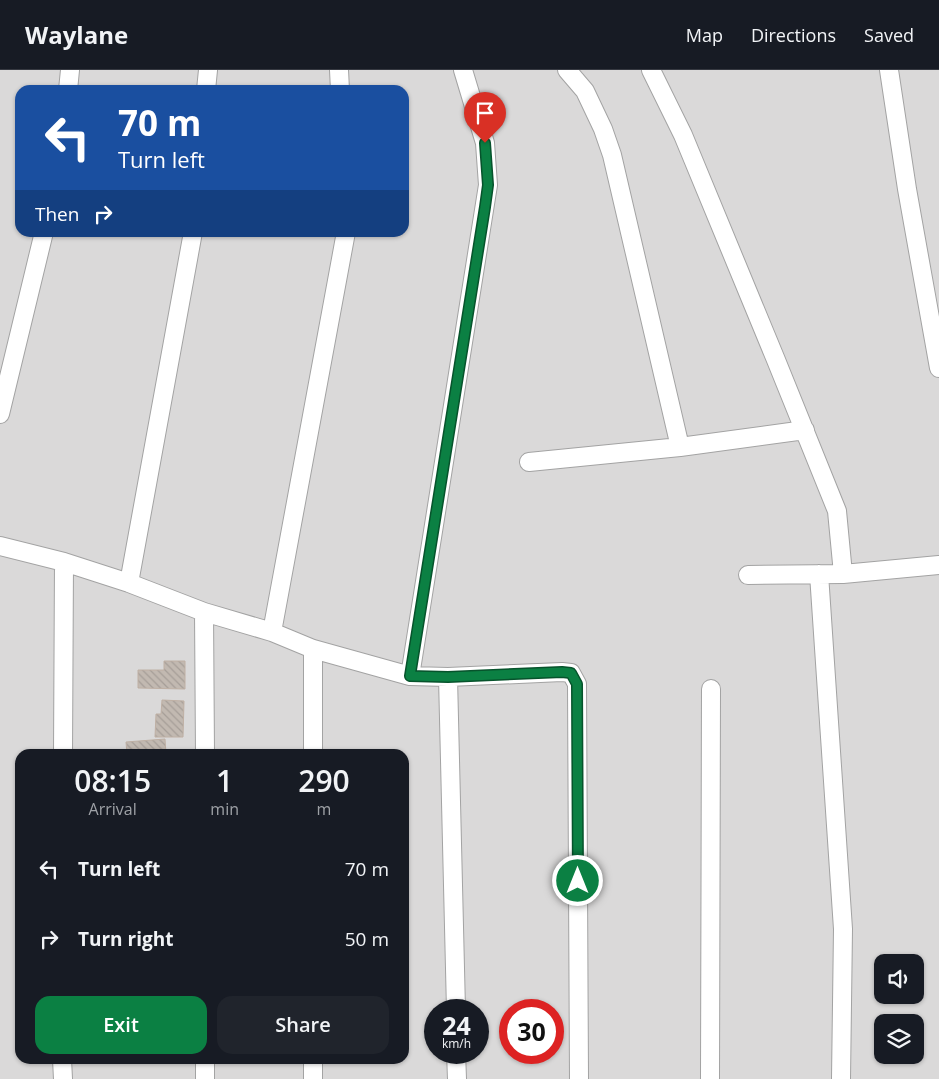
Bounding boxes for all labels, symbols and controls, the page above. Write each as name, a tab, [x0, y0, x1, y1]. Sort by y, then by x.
text: Waylane	[25, 18, 128, 51]
text: Map	[686, 23, 723, 47]
text: Directions	[751, 23, 836, 47]
text: Saved	[864, 23, 914, 47]
pin	[464, 92, 506, 143]
text: 70 m	[118, 99, 201, 146]
icon: arrive	[471, 99, 499, 127]
icon: left	[35, 105, 100, 170]
text: Turn left	[118, 144, 205, 174]
icon: right	[89, 200, 117, 228]
text: Then	[35, 201, 79, 227]
text: 08:15	[74, 760, 151, 801]
text: 1	[216, 760, 233, 801]
text: 290	[298, 760, 350, 801]
text: Arrival	[89, 798, 137, 820]
text: min	[210, 798, 239, 820]
text: m	[317, 798, 331, 820]
position arrow	[551, 854, 603, 906]
icon: left	[35, 855, 63, 883]
text: Turn left	[78, 856, 160, 882]
text: 70 m	[345, 856, 389, 882]
icon: right	[35, 925, 63, 953]
text: Turn right	[78, 926, 173, 952]
text: 50 m	[345, 926, 389, 952]
map controls	[874, 954, 924, 1064]
button: sound	[874, 954, 924, 1004]
button: Exit	[35, 996, 207, 1054]
button: Share	[217, 996, 389, 1054]
speed limit sign: 30	[499, 999, 564, 1064]
text: 24	[442, 1008, 471, 1042]
button: layers	[874, 1014, 924, 1064]
text: km/h	[442, 1035, 471, 1052]

